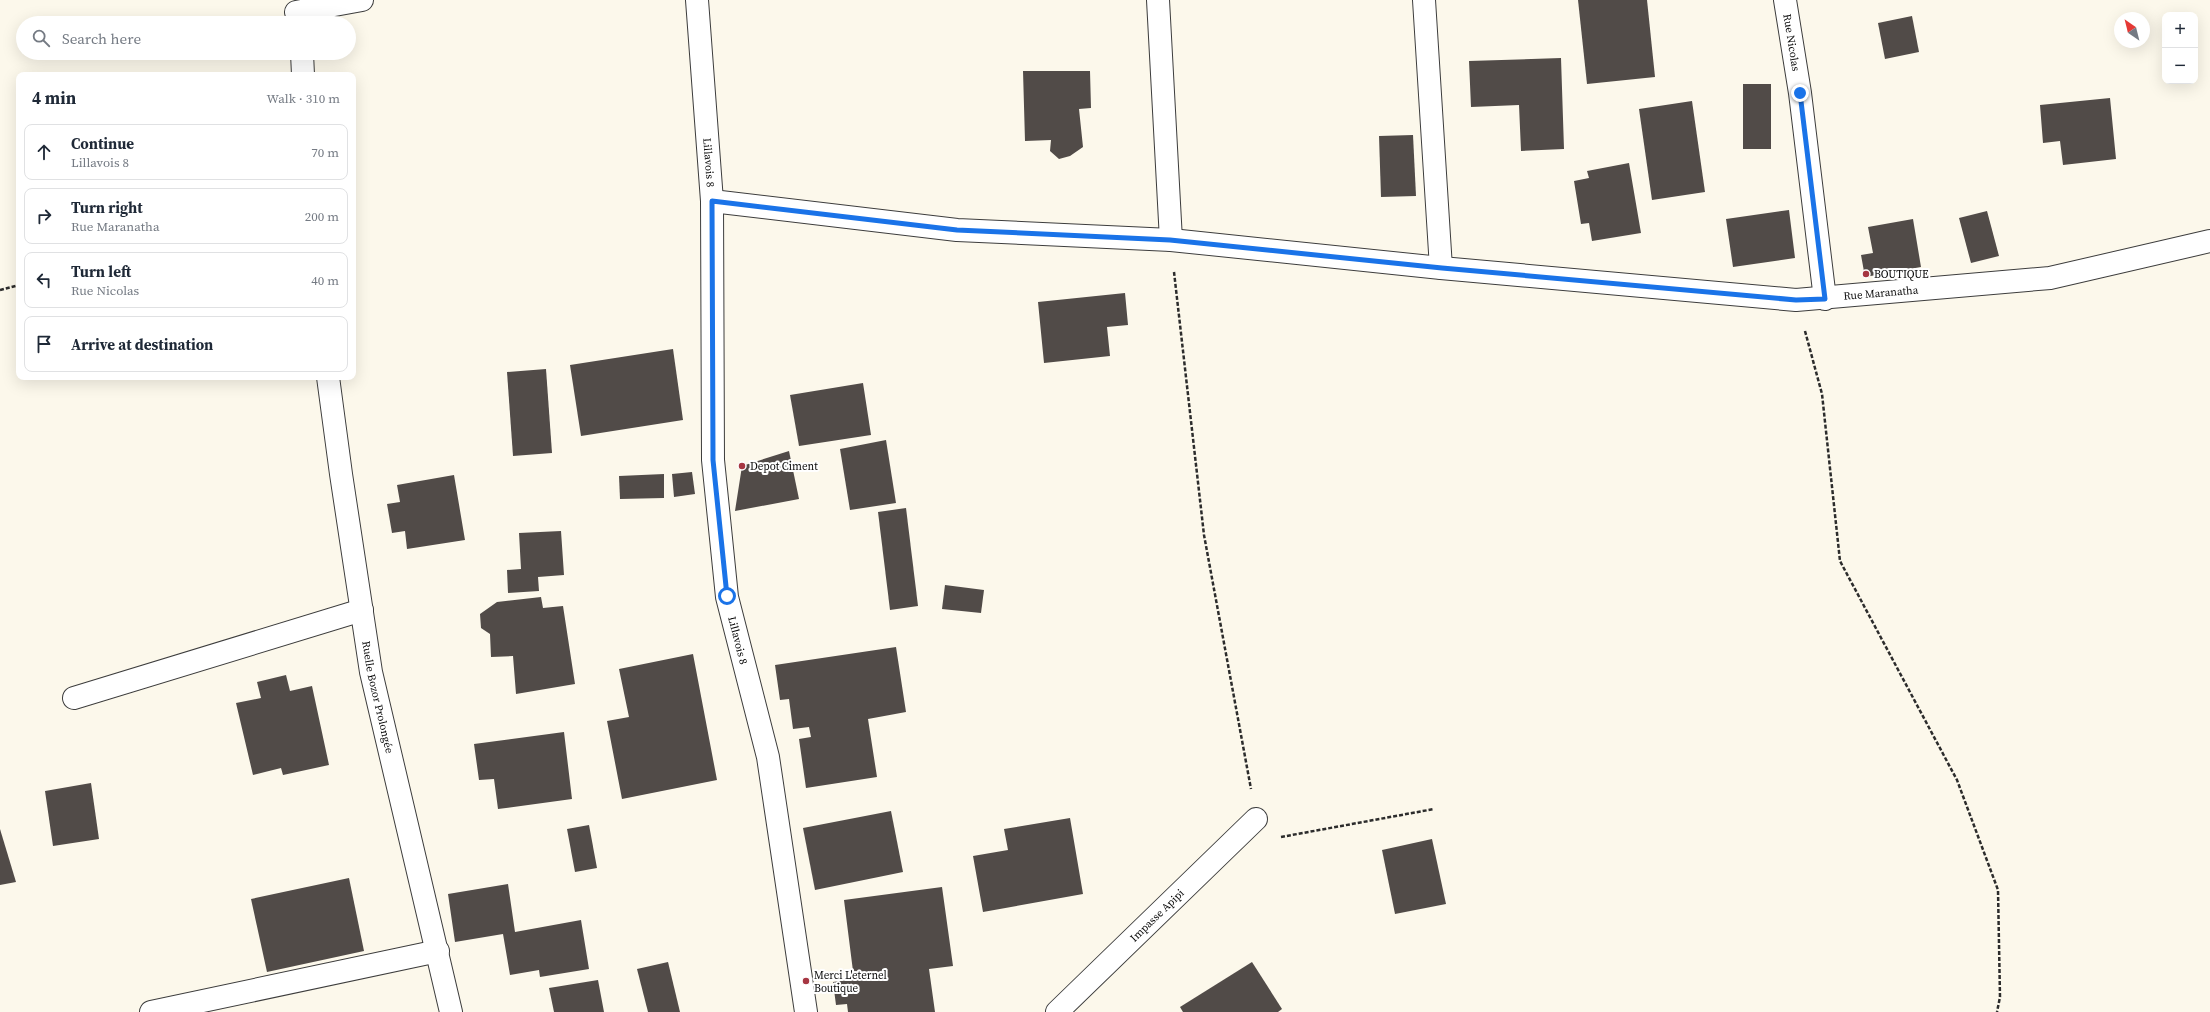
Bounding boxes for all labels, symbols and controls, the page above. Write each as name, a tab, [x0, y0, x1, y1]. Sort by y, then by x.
north arrow	[2114, 12, 2150, 48]
map controls	[2162, 12, 2198, 84]
button: +	[2162, 12, 2198, 48]
street label: Rue Nicolas	[1779, 13, 1803, 72]
search box	[16, 16, 356, 60]
icon: search	[30, 27, 52, 49]
text: Search here	[62, 28, 141, 49]
button: −	[2162, 48, 2198, 84]
route end	[1791, 84, 1809, 102]
text: 4 min	[32, 86, 76, 110]
text: Walk · 310 m	[267, 90, 340, 107]
text: Continue	[71, 133, 134, 154]
street label: Lillavois 8	[699, 137, 718, 188]
icon: ahead	[33, 141, 55, 163]
text: 70 m	[311, 144, 339, 161]
text: Lillavois 8	[71, 154, 129, 171]
text: Turn right	[71, 197, 143, 218]
icon: right	[33, 205, 55, 227]
text: 200 m	[305, 208, 339, 225]
text: Rue Maranatha	[71, 218, 160, 235]
text: Turn left	[71, 261, 131, 282]
place label: BOUTIQUE	[1874, 267, 1929, 282]
icon: left	[33, 269, 55, 291]
marker: BOUTIQUE	[1861, 269, 1871, 279]
text: 40 m	[311, 272, 339, 289]
text: Rue Nicolas	[71, 282, 139, 299]
street label: Rue Maranatha	[1843, 282, 1919, 304]
icon: arrive	[33, 333, 55, 355]
text: Arrive at destination	[71, 334, 213, 355]
place label: Depot Ciment	[750, 459, 818, 474]
marker: Depot Ciment	[737, 461, 747, 471]
route start	[718, 587, 736, 605]
street label: Lillavois 8	[724, 615, 751, 666]
street label: Ruelle Bozor Prolongée	[358, 640, 397, 755]
street label: Impasse Apipi	[1127, 886, 1187, 945]
place label: Merci L'eternel Boutique	[814, 968, 887, 996]
marker: Merci L'eternel Boutique	[801, 976, 811, 986]

